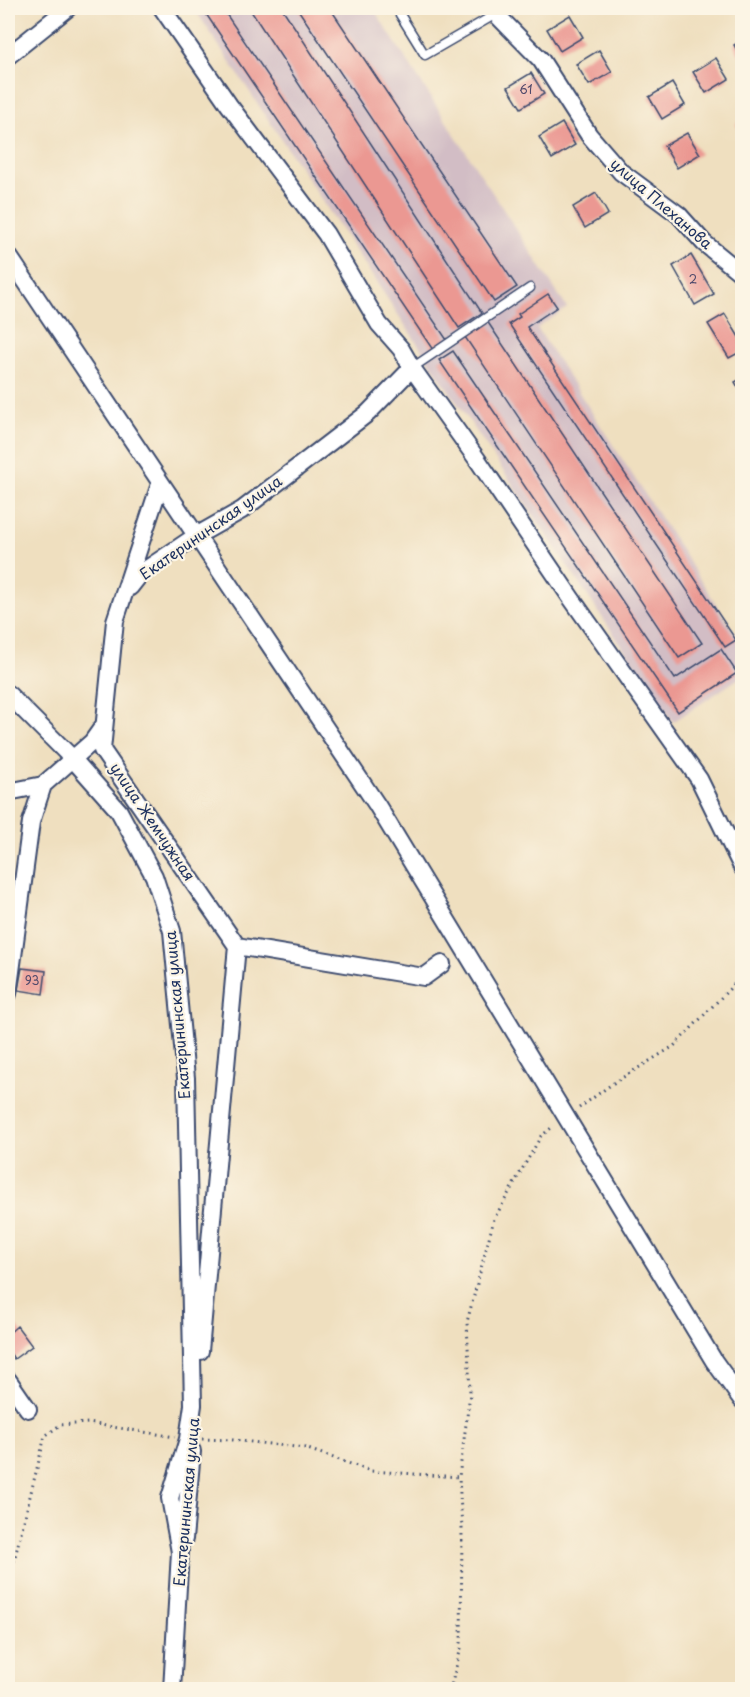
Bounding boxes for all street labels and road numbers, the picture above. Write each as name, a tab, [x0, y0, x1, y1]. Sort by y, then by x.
street label: улица Плеханова	[606, 152, 719, 254]
street label: Екатерининская улица	[134, 469, 286, 585]
street label: улица Жемчужная	[105, 757, 201, 885]
street label: Екатерининская улица	[158, 929, 195, 1100]
street label: Екатерининская улица	[167, 1416, 204, 1587]

